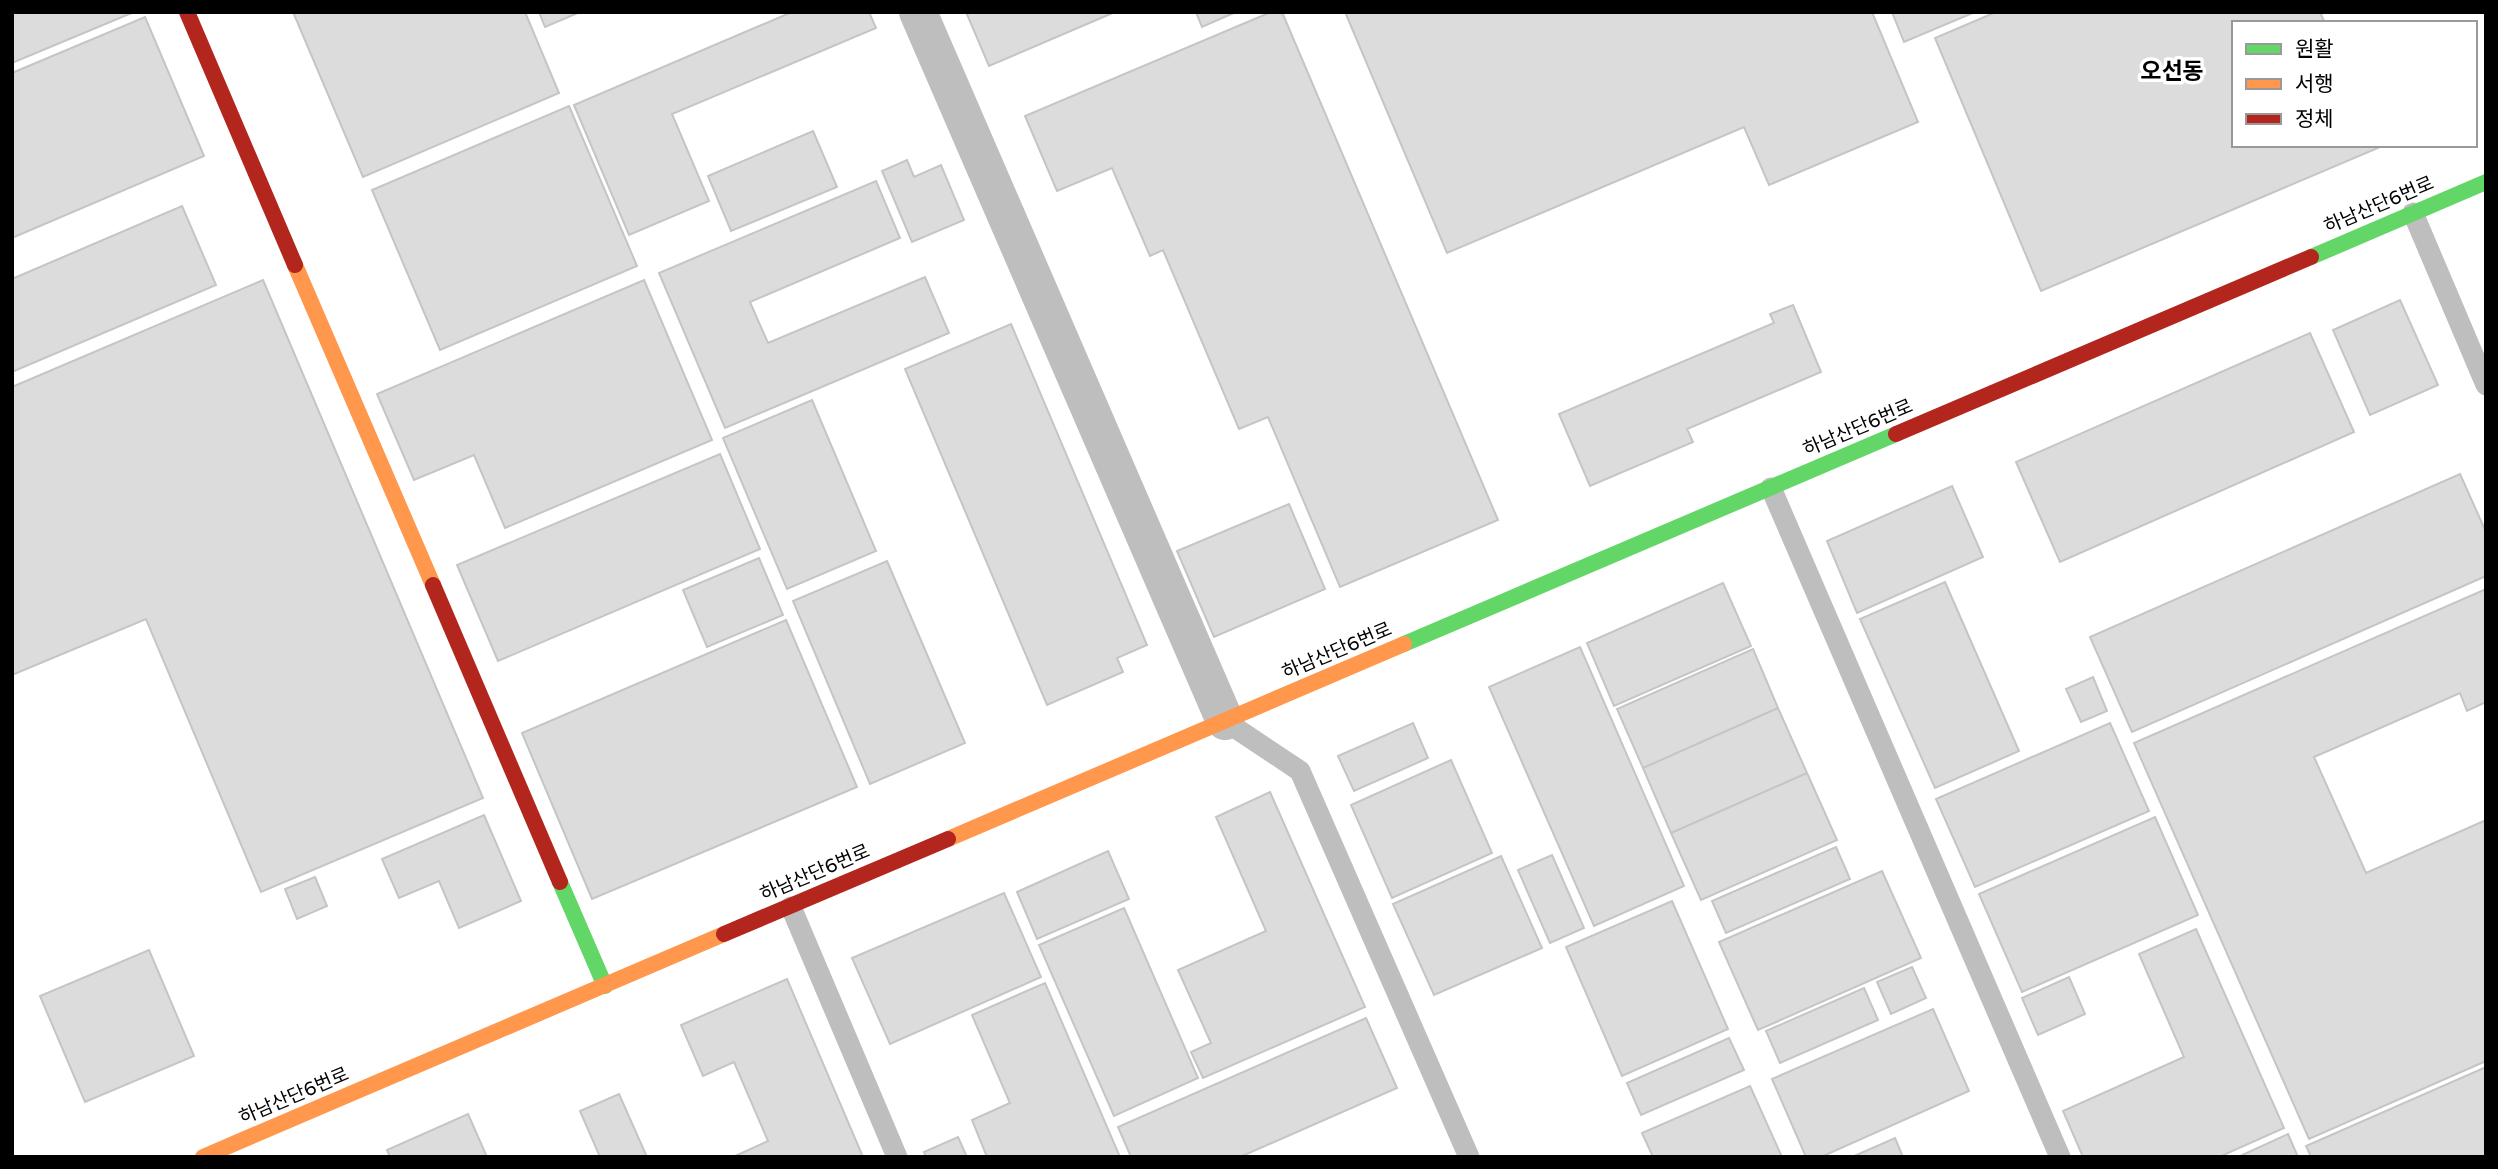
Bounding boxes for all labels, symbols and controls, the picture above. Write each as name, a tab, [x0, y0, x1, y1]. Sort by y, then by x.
legend	[2232, 21, 2477, 147]
text: 원활	[2295, 37, 2334, 62]
district label: 오선동	[2140, 58, 2204, 86]
text: 서행	[2295, 72, 2334, 97]
text: 정체	[2295, 107, 2334, 132]
street label: 하남산단6번로	[2321, 172, 2437, 238]
street label: 하남산단6번로	[1800, 395, 1916, 461]
street label: 하남산단6번로	[1279, 618, 1395, 684]
street label: 하남산단6번로	[757, 840, 873, 906]
street label: 하남산단6번로	[236, 1063, 352, 1129]

